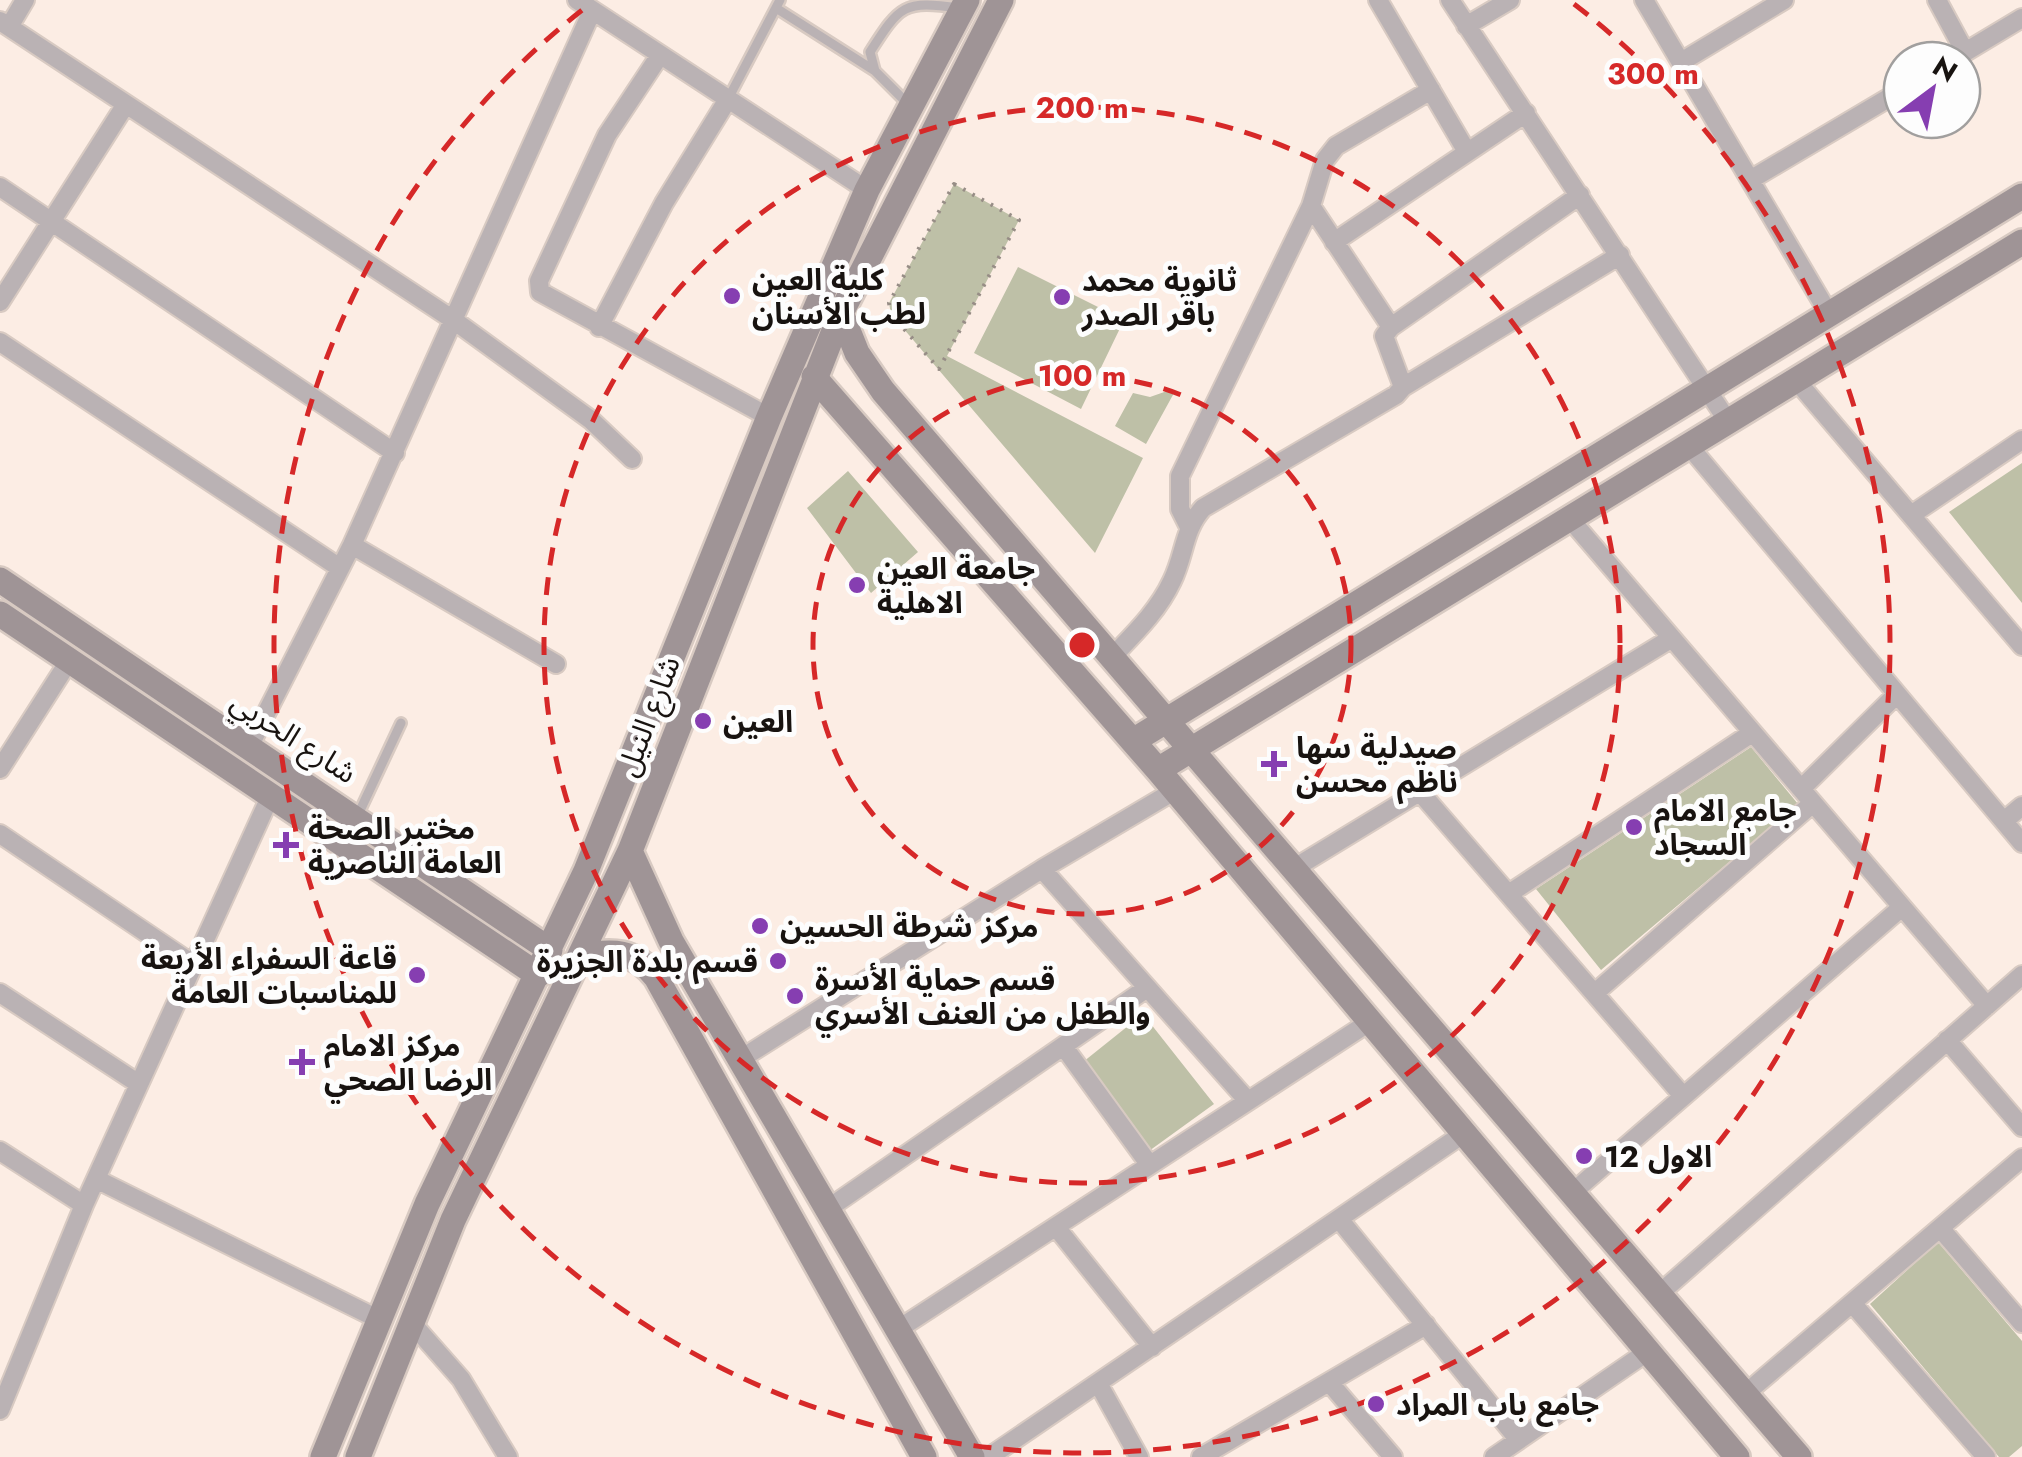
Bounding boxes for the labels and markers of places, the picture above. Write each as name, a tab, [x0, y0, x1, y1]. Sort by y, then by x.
place label: كلية العين لطب الأسنان	[752, 258, 926, 335]
place label: ثانوية محمد باقر الصدر	[1080, 259, 1237, 336]
marker: كلية العين لطب الأسنان	[721, 285, 743, 307]
marker: ثانوية محمد باقر الصدر	[1051, 286, 1073, 308]
place label: جامعة العين الاهلية	[877, 547, 1035, 624]
marker: جامعة العين الاهلية	[846, 574, 868, 596]
centre of rings	[1064, 627, 1100, 663]
place label: العين	[723, 700, 793, 743]
marker: العين	[692, 710, 714, 732]
place label: صيدلية سها ناظم محسن	[1296, 726, 1458, 805]
marker: صيدلية سها ناظم محسن	[1261, 751, 1287, 777]
place label: جامع الامام السجاد	[1654, 789, 1797, 866]
place label: مختبر الصحة العامة الناصرية	[308, 807, 502, 884]
marker: جامع الامام السجاد	[1623, 816, 1645, 838]
marker: مختبر الصحة العامة الناصرية	[273, 832, 299, 858]
place label: مركز شرطة الحسين	[780, 905, 1038, 948]
marker: مركز شرطة الحسين	[749, 915, 771, 937]
place label: قاعة السفراء الأربعة للمناسبات العامة	[141, 937, 397, 1014]
place label: قسم بلدة الجزيرة	[537, 940, 758, 985]
marker: قسم بلدة الجزيرة	[767, 950, 789, 972]
place label: قسم حماية الأسرة والطفل من العنف الأسري	[815, 958, 1151, 1037]
marker: قاعة السفراء الأربعة للمناسبات العامة	[406, 964, 428, 986]
marker: قسم حماية الأسرة والطفل من العنف الأسري	[784, 985, 806, 1007]
place label: مركز الامام الرضا الصحي	[324, 1024, 492, 1103]
marker: مركز الامام الرضا الصحي	[289, 1049, 315, 1075]
place label: الاول 12	[1604, 1135, 1712, 1178]
marker: الاول 12	[1573, 1145, 1595, 1167]
place label: جامع باب المراد	[1396, 1383, 1599, 1427]
marker: جامع باب المراد	[1365, 1393, 1387, 1415]

